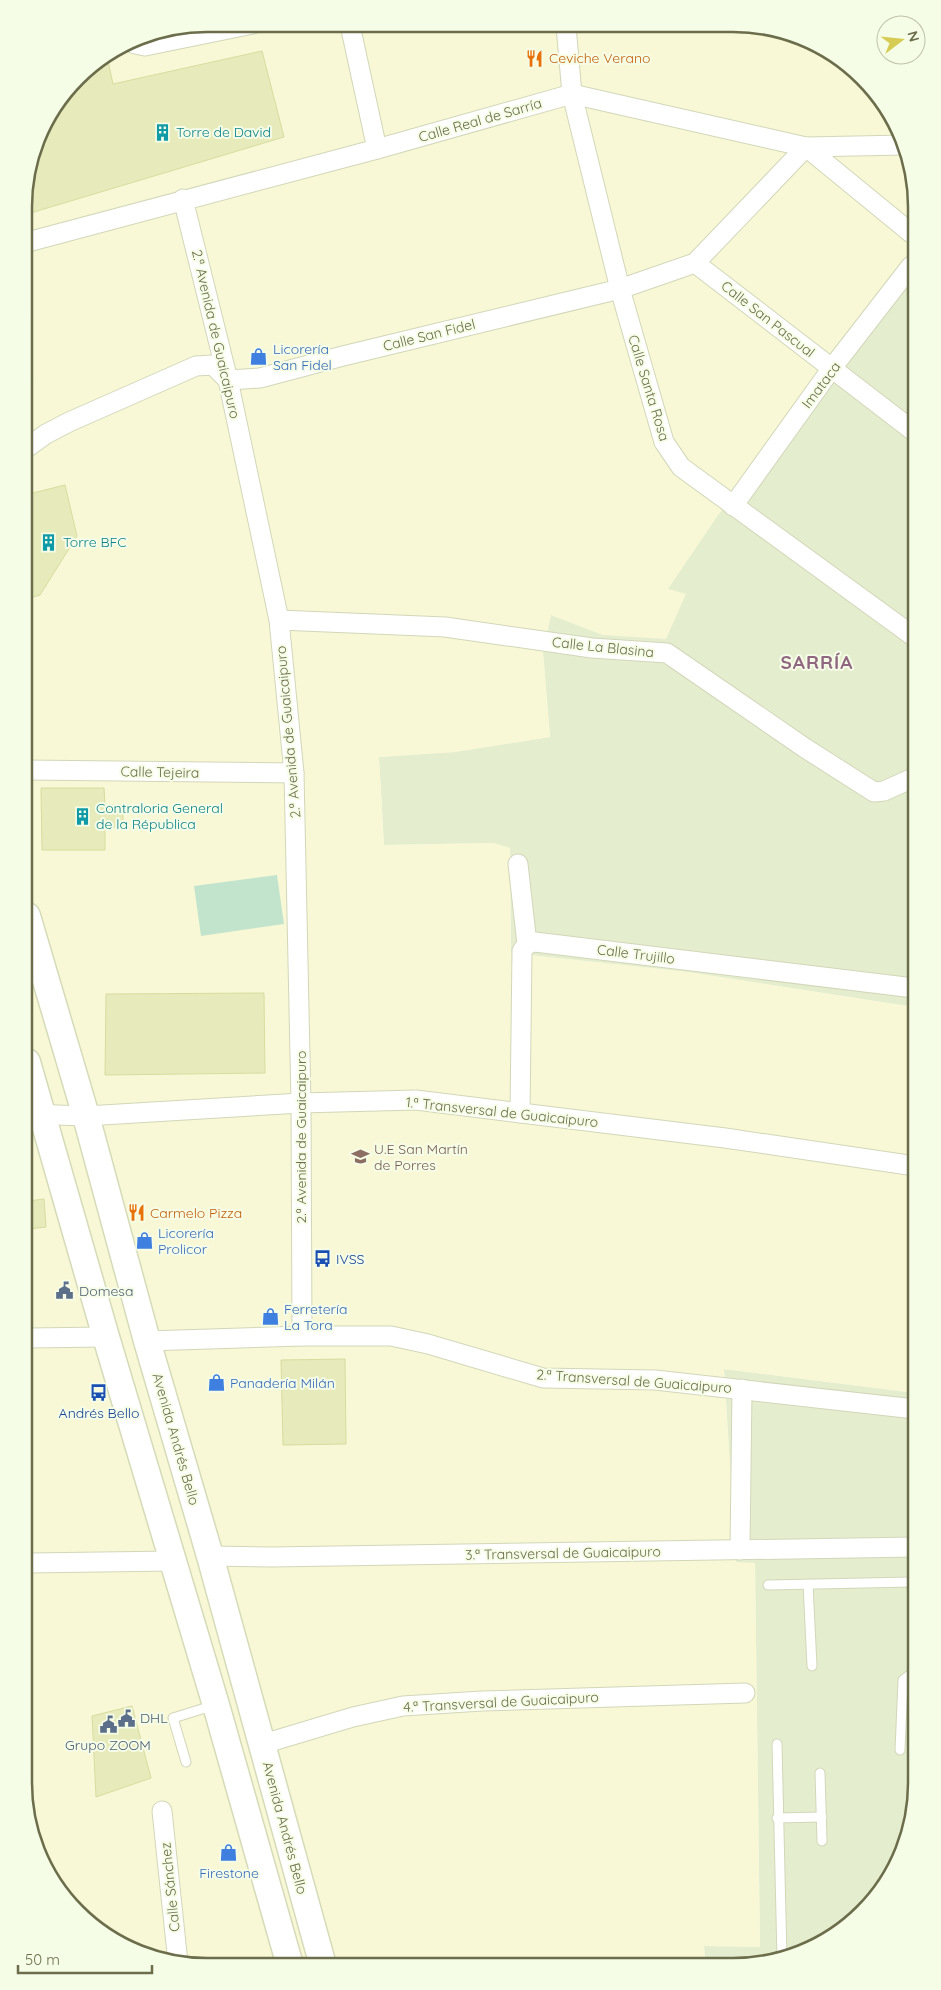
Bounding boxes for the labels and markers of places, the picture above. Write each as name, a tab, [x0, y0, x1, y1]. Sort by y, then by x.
restaurant icon: Ceviche Verano	[525, 48, 545, 68]
place label: Ceviche Verano	[549, 49, 650, 67]
building icon: Torre de David	[152, 122, 172, 142]
place label: Torre de David	[176, 123, 271, 141]
place label: Licorería San Fidel	[273, 340, 332, 374]
shop icon: Licorería San Fidel	[249, 347, 269, 367]
building icon: Torre BFC	[39, 532, 59, 552]
place label: Torre BFC	[63, 533, 127, 551]
place label: Contraloria General de la Républica	[96, 799, 223, 833]
building icon: Contraloria General de la Républica	[72, 806, 92, 826]
place label: U.E San Martín de Porres	[374, 1140, 468, 1174]
school or university icon: U.E San Martín de Porres	[350, 1147, 370, 1167]
restaurant icon: Carmelo Pizza	[126, 1203, 146, 1223]
place label: Carmelo Pizza	[150, 1204, 242, 1222]
place label: Licorería Prolicor	[158, 1224, 214, 1258]
shop icon: Licorería Prolicor	[134, 1231, 154, 1251]
bus stop icon: IVSS	[312, 1249, 332, 1269]
place label: IVSS	[336, 1250, 365, 1268]
public building icon: Domesa	[55, 1281, 75, 1301]
place label: Domesa	[79, 1282, 133, 1300]
place label: Ferretería La Tora	[284, 1300, 347, 1334]
shop icon: Ferretería La Tora	[260, 1307, 280, 1327]
shop icon: Panadería Milán	[206, 1373, 226, 1393]
place label: Panadería Milán	[230, 1374, 335, 1392]
bus stop icon: Andrés Bello	[89, 1383, 109, 1403]
place label: Andrés Bello	[59, 1404, 139, 1422]
public building icon: DHL	[116, 1708, 136, 1728]
place label: DHL	[140, 1709, 168, 1727]
public building icon: Grupo ZOOM	[98, 1715, 118, 1735]
place label: Grupo ZOOM	[65, 1736, 151, 1754]
shop icon: Firestone	[219, 1843, 239, 1863]
place label: Firestone	[199, 1864, 259, 1882]

